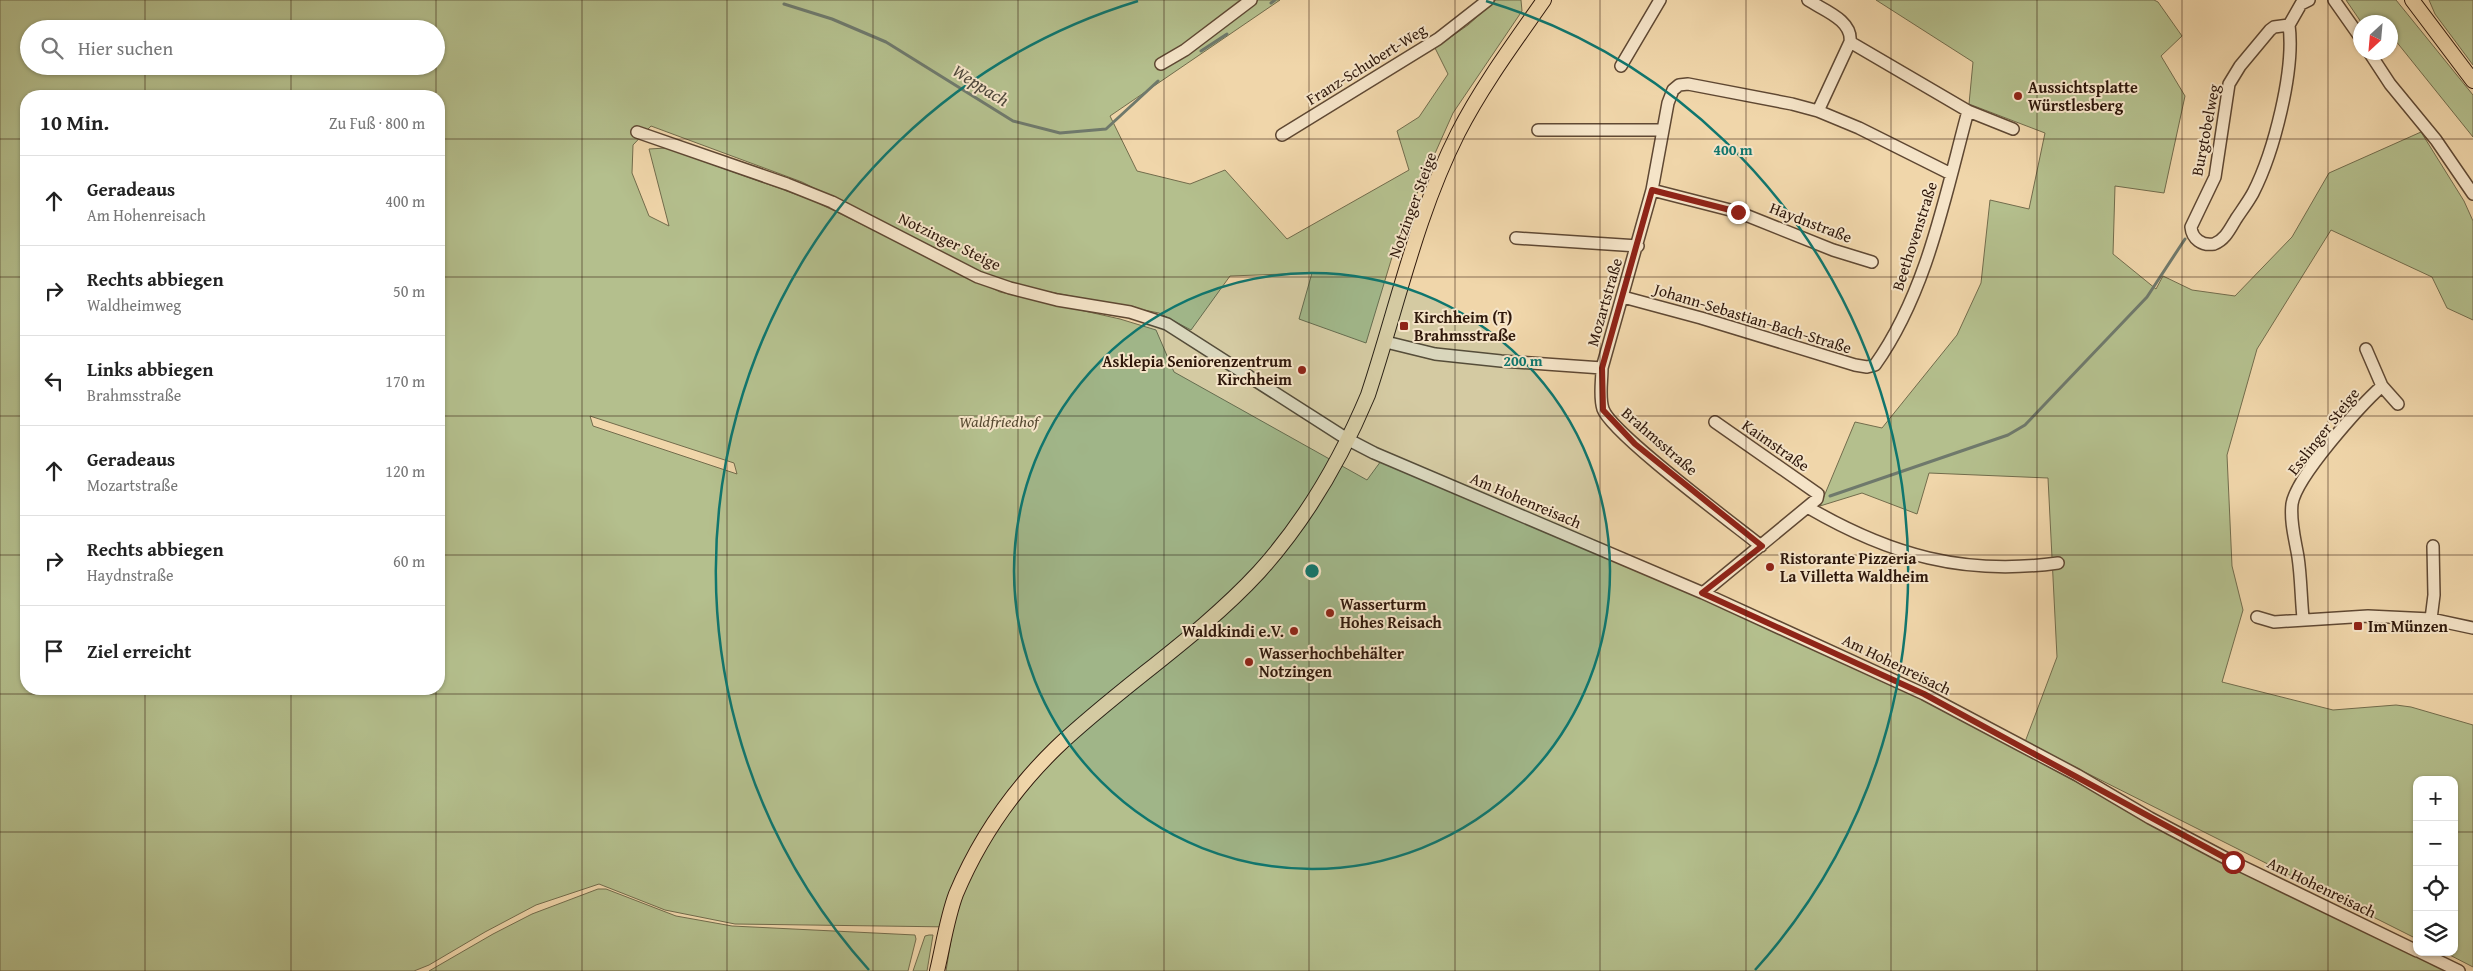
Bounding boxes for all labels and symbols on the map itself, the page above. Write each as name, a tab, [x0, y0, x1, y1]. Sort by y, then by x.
north arrow	[2353, 15, 2398, 60]
street label: Franz-Schubert-Weg	[1301, 17, 1431, 111]
water label: Weppach	[947, 57, 1015, 113]
place label: Aussichtsplatte Würstlesberg	[2028, 75, 2138, 117]
street label: Burgtobelweg	[2184, 82, 2226, 178]
marker: Aussichtsplatte Würstlesberg	[2012, 90, 2024, 102]
text: 400 m	[1713, 139, 1753, 160]
street label: Notzinger Steige	[1382, 149, 1442, 261]
street label: Beethovenstraße	[1885, 178, 1943, 294]
street label: Haydnstraße	[1766, 195, 1856, 249]
route end	[1727, 201, 1750, 224]
street label: Notzinger Steige	[895, 206, 1005, 276]
street label: Mozartstraße	[1580, 255, 1628, 349]
street label: Johann-Sebastian-Bach-Straße	[1649, 276, 1855, 359]
place label: Kirchheim (T) Brahmsstraße	[1414, 305, 1516, 347]
marker: Kirchheim (T) Brahmsstraße	[1398, 320, 1410, 332]
place label: Asklepia Seniorenzentrum Kirchheim	[1102, 349, 1292, 391]
text: 200 m	[1503, 350, 1543, 371]
marker: Asklepia Seniorenzentrum Kirchheim	[1296, 364, 1308, 376]
street label: Esslinger Steige	[2281, 382, 2365, 480]
street label: Brahmsstraße	[1617, 401, 1703, 481]
park label: Waldfriedhof	[959, 409, 1042, 433]
street label: Kaimstraße	[1737, 413, 1815, 477]
street label: Am Hohenreisach	[1467, 466, 1585, 534]
place label: Ristorante Pizzeria La Villetta Waldheim	[1780, 546, 1929, 588]
marker: Ristorante Pizzeria La Villetta Waldheim	[1764, 561, 1776, 573]
centre of rings	[1303, 562, 1321, 580]
place label: Wasserturm Hohes Reisach	[1340, 592, 1442, 634]
marker: Wasserturm Hohes Reisach	[1324, 607, 1336, 619]
place label: Im Münzen	[2368, 614, 2449, 638]
place label: Waldkindi e.V.	[1182, 619, 1284, 643]
marker: Im Münzen	[2352, 620, 2364, 632]
marker: Waldkindi e.V.	[1288, 625, 1300, 637]
street label: Am Hohenreisach	[1838, 627, 1956, 701]
place label: Wasserhochbehälter Notzingen	[1259, 641, 1405, 683]
marker: Wasserhochbehälter Notzingen	[1243, 656, 1255, 668]
street label: Am Hohenreisach	[2263, 850, 2381, 924]
route start	[2222, 851, 2245, 874]

